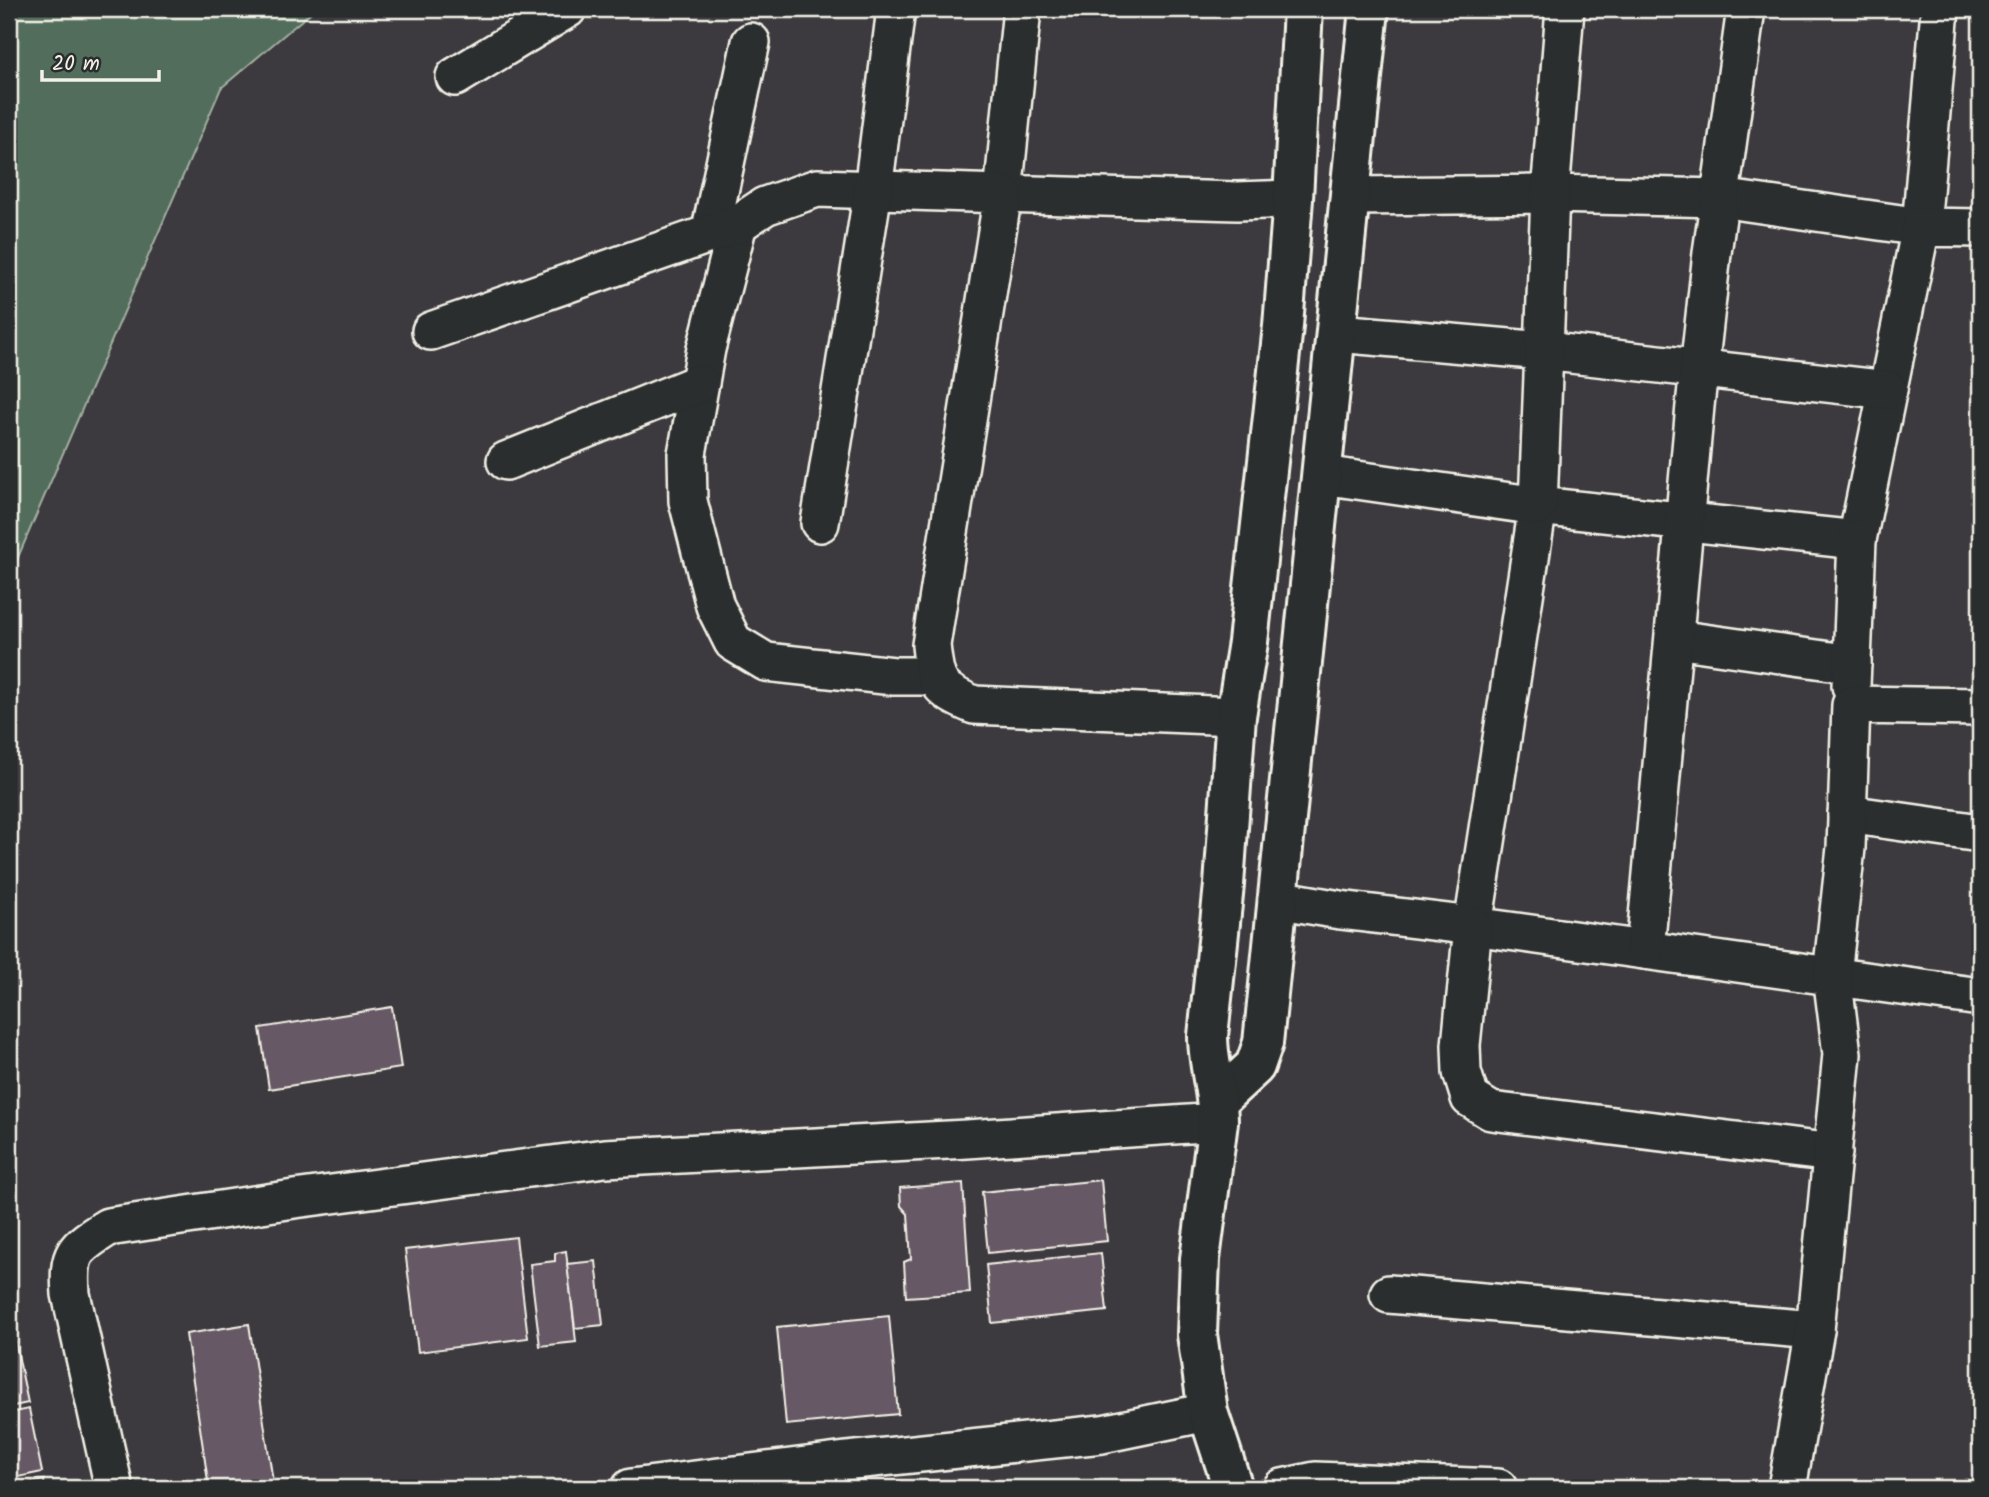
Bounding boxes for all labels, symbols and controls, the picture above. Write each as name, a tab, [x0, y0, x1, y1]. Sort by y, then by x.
scale bar	[42, 38, 159, 82]
text: 20 m	[52, 48, 100, 81]

